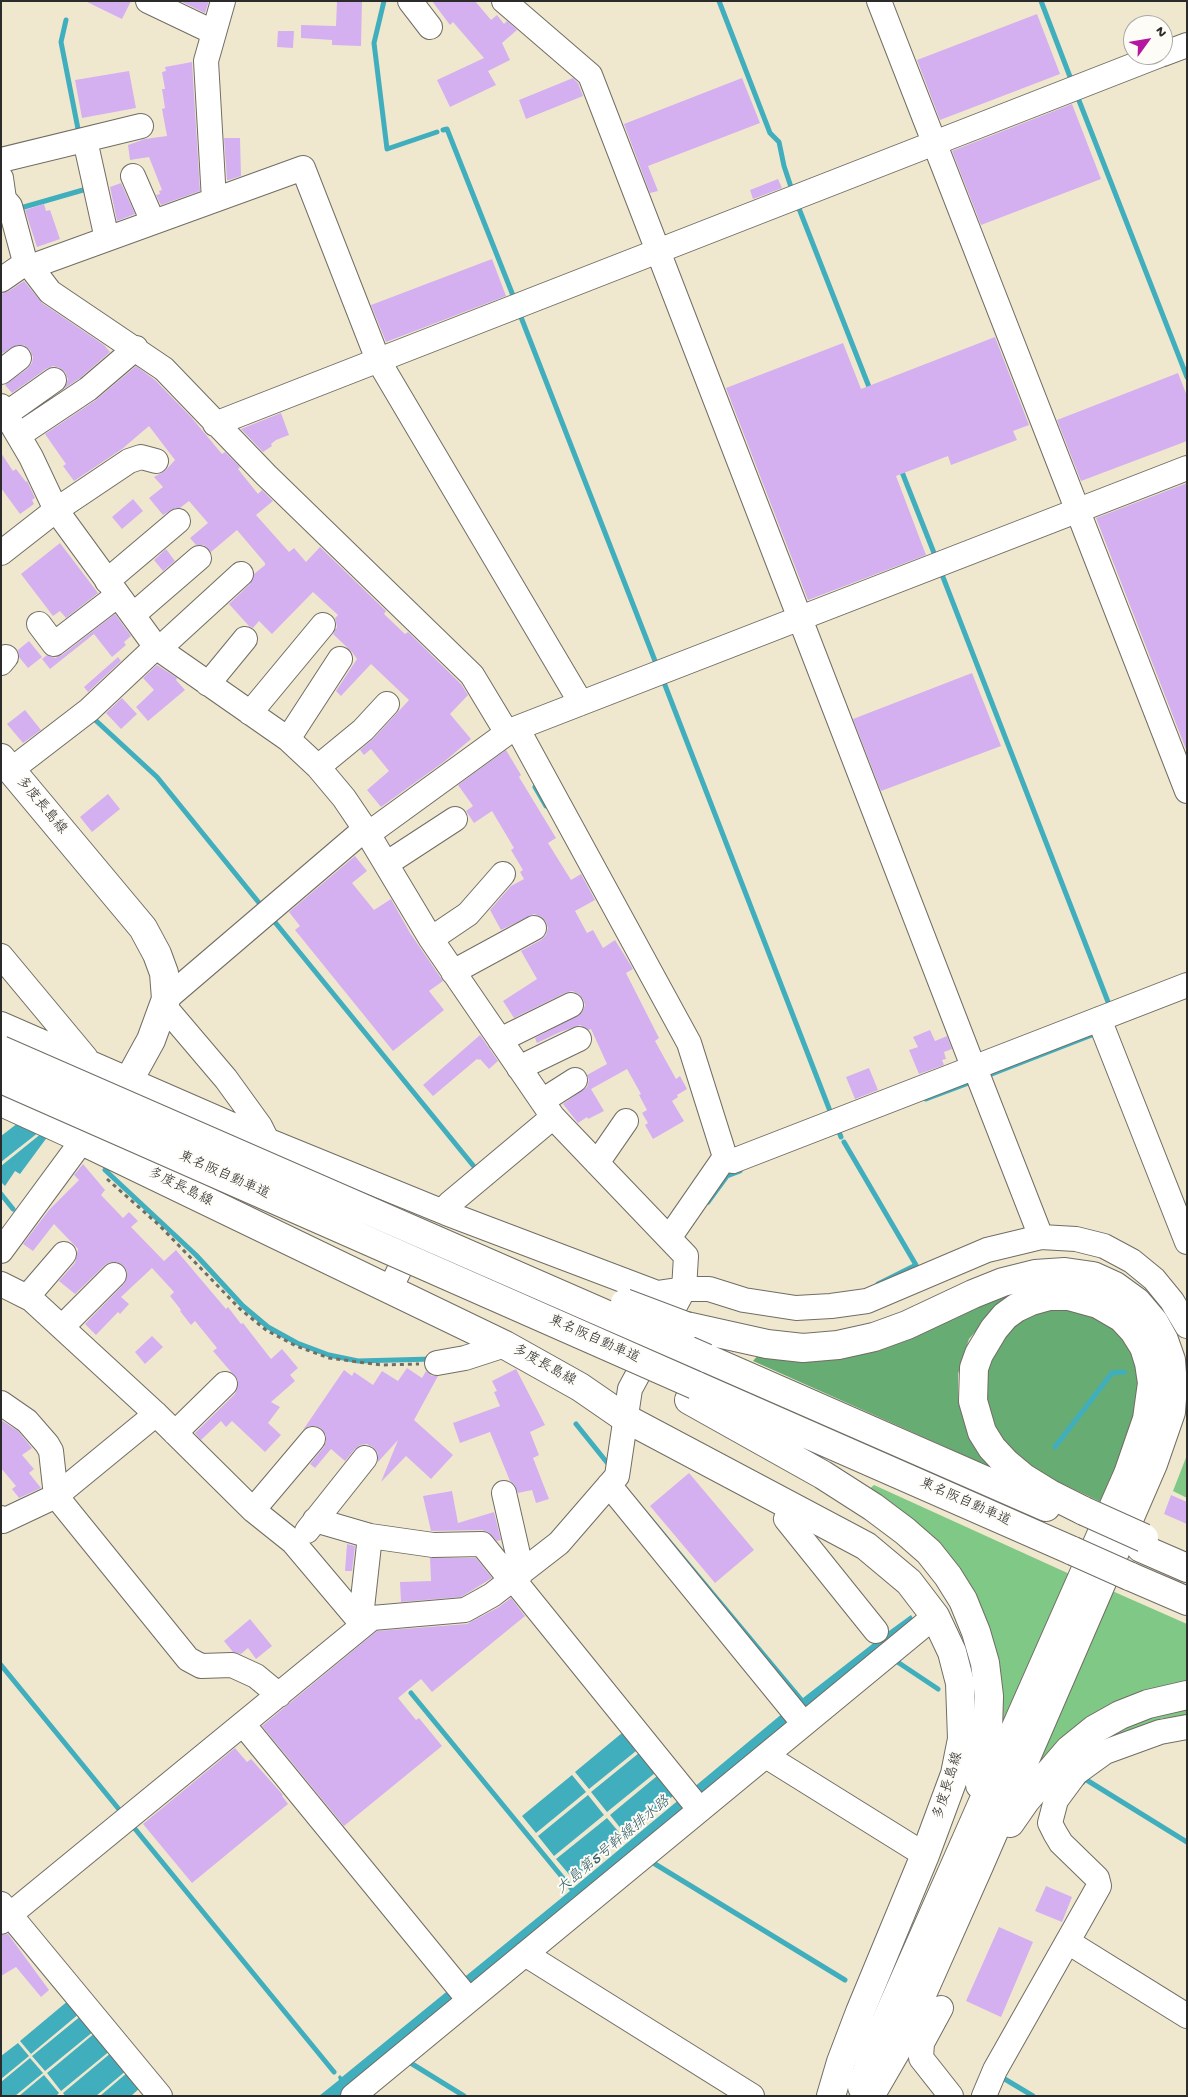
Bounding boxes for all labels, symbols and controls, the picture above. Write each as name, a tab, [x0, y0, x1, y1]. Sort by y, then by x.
north arrow	[1123, 15, 1173, 65]
text: N	[1151, 24, 1170, 41]
street label: 多度長島線	[12, 774, 70, 838]
street label: 東名阪自動車道	[176, 1148, 272, 1204]
street label: 多度長島線	[145, 1165, 215, 1211]
street label: 東名阪自動車道	[546, 1312, 642, 1368]
street label: 多度長島線	[509, 1342, 579, 1390]
street label: 東名阪自動車道	[917, 1475, 1013, 1531]
street label: 多度長島線	[931, 1750, 967, 1822]
water label: 大島第5号幹線排水路	[553, 1793, 675, 1899]

